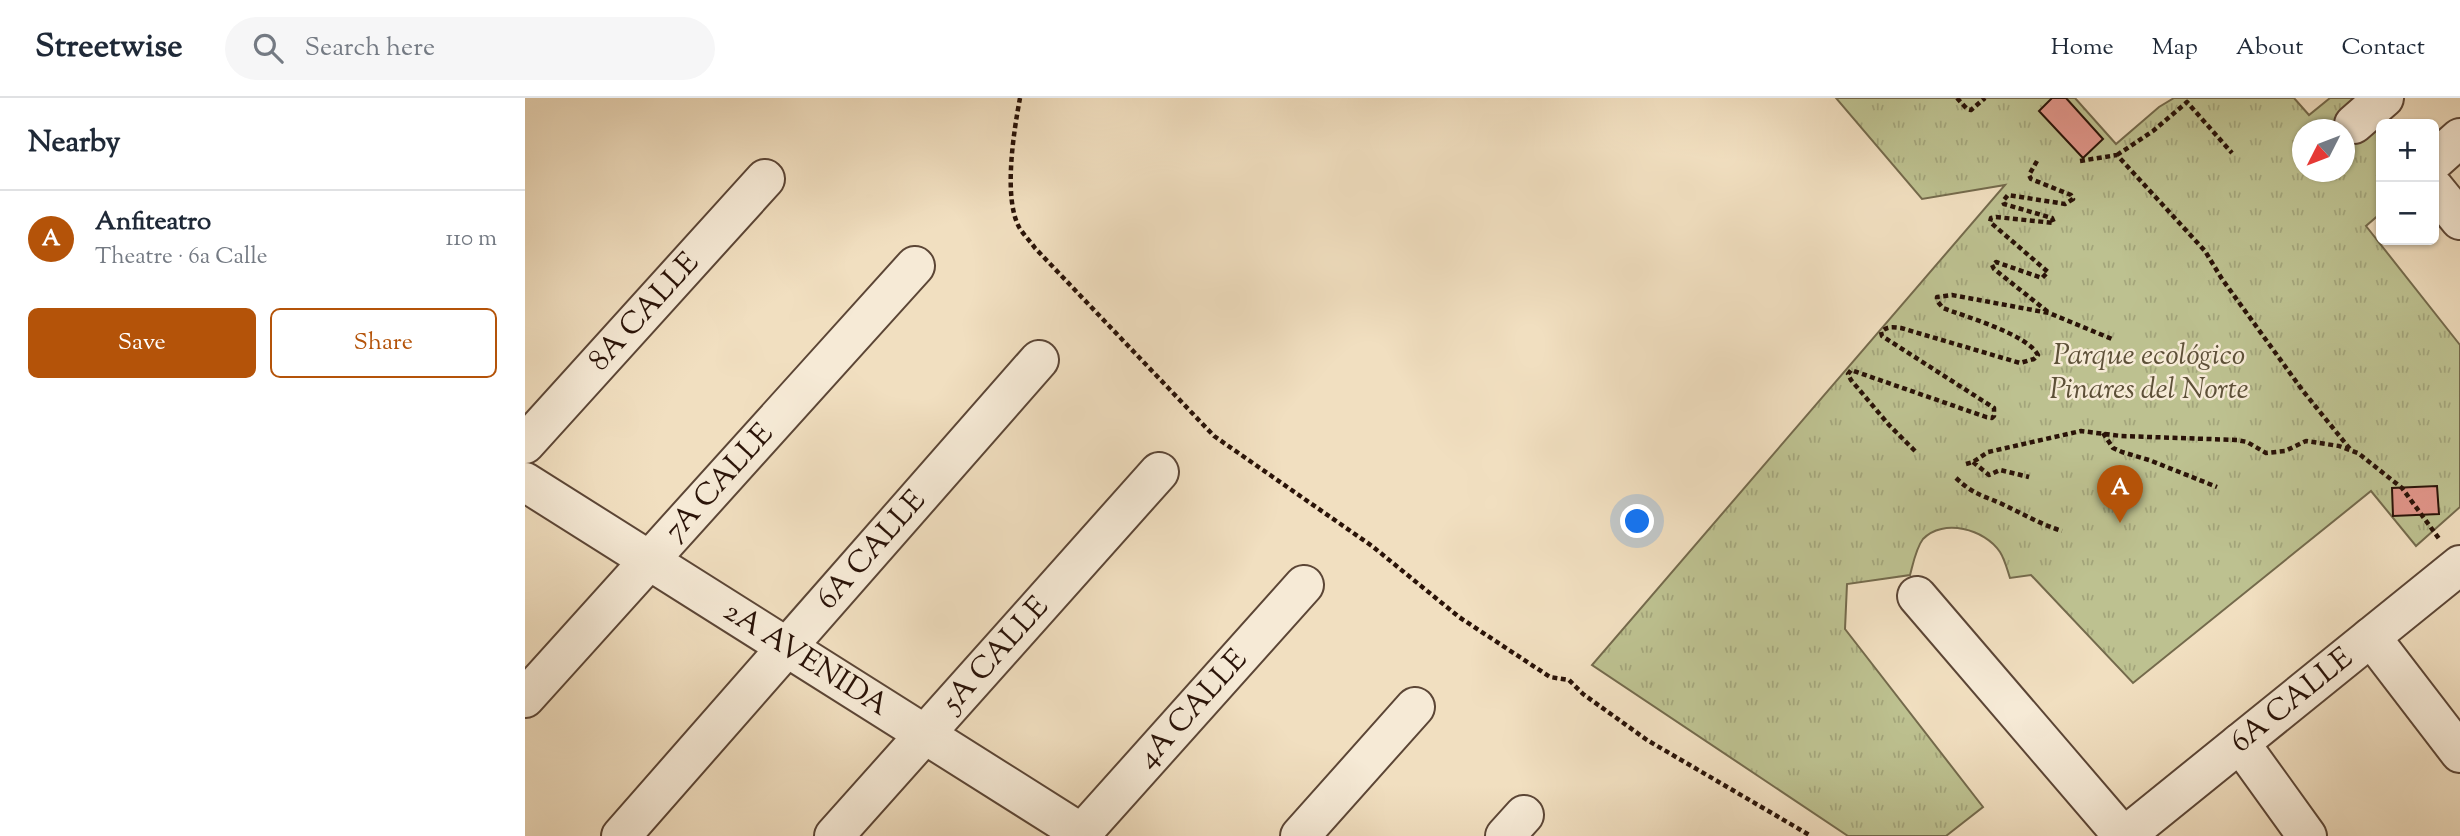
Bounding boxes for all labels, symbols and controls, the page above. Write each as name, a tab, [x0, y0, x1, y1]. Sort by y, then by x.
search box	[225, 17, 715, 80]
text: Streetwise	[35, 24, 183, 72]
icon: search	[249, 29, 287, 67]
text: Search here	[305, 30, 435, 67]
text: Home	[2051, 31, 2114, 65]
text: Map	[2152, 31, 2198, 65]
text: About	[2236, 31, 2303, 65]
text: Contact	[2341, 31, 2425, 65]
north arrow	[2292, 119, 2355, 182]
map controls	[2376, 119, 2439, 245]
button: +	[2376, 119, 2439, 182]
text: Nearby	[28, 122, 120, 165]
button: −	[2376, 182, 2439, 245]
text: Anfiteatro	[95, 204, 211, 241]
text: A	[42, 223, 60, 256]
text: 110 m	[446, 223, 497, 256]
text: Theatre · 6a Calle	[95, 241, 267, 274]
street label: 8A CALLE	[579, 243, 710, 381]
button: Save	[28, 308, 256, 378]
button: Share	[270, 308, 497, 378]
park label: Parque ecológico Pinares del Norte	[2049, 335, 2249, 412]
street label: 7A CALLE	[655, 414, 784, 551]
pin: A	[2097, 465, 2143, 523]
street label: 6A CALLE	[807, 481, 936, 620]
your location	[1620, 504, 1654, 538]
street label: 5A CALLE	[931, 587, 1059, 724]
street label: 2A AVENIDA	[715, 591, 897, 727]
street label: 6A CALLE	[2222, 638, 2363, 764]
street label: 4A CALLE	[1128, 640, 1258, 779]

